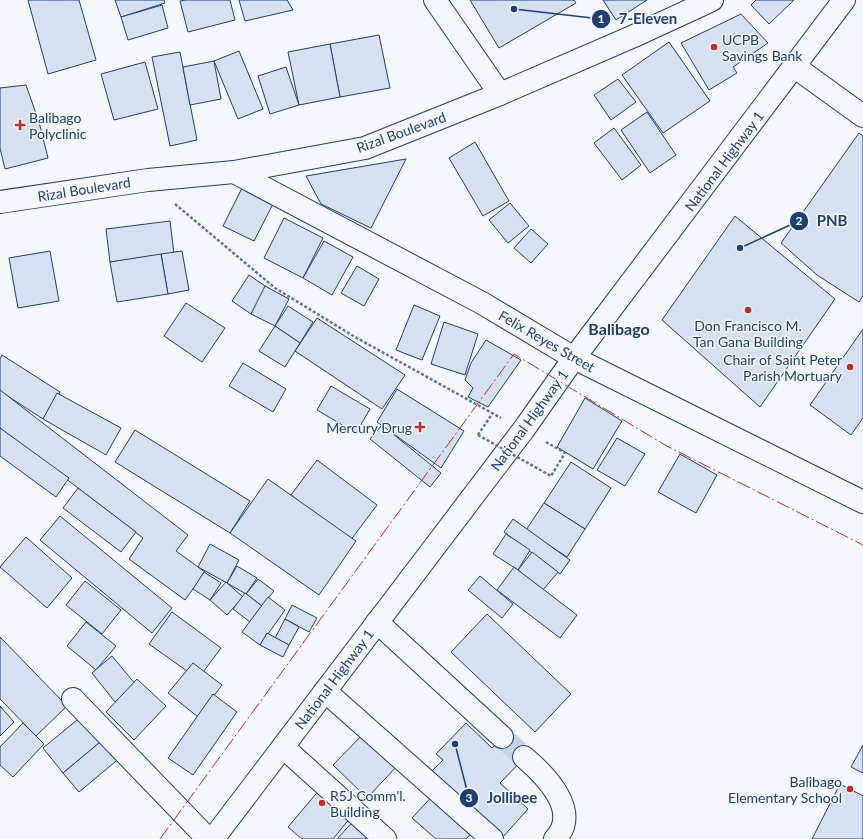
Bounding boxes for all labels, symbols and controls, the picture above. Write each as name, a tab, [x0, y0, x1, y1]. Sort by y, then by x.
callout: 7-Eleven	[591, 5, 686, 32]
text: 7-Eleven	[619, 9, 677, 27]
text: 1	[598, 11, 605, 26]
place label: UCPB Savings Bank	[722, 31, 803, 64]
marker: UCPB Savings Bank	[709, 42, 719, 52]
street label: Rizal Boulevard	[354, 108, 448, 156]
street label: National Highway 1	[681, 108, 767, 214]
place label: Balibago Polyclinic	[29, 109, 87, 142]
marker: Balibago Polyclinic	[14, 119, 26, 131]
street label: Rizal Boulevard	[36, 173, 132, 205]
callout: PNB	[789, 208, 855, 235]
text: PNB	[817, 211, 847, 229]
text: 2	[796, 213, 803, 228]
marker: Don Francisco M. Tan Gana Building	[743, 305, 753, 315]
street label: Felix Reyes Street	[496, 307, 598, 375]
place label: Don Francisco M. Tan Gana Building	[693, 317, 803, 350]
district label: Balibago	[588, 319, 650, 338]
place label: Chair of Saint Peter Parish Mortuary	[723, 351, 843, 384]
marker: Chair of Saint Peter Parish Mortuary	[845, 362, 855, 372]
street label: National Highway 1	[487, 366, 571, 474]
place label: Mercury Drug	[326, 419, 412, 436]
marker: Mercury Drug	[415, 422, 425, 432]
street label: National Highway 1	[291, 626, 377, 732]
place label: Balibago Elementary School	[728, 773, 842, 806]
callout: Jollibee	[459, 784, 546, 811]
marker: Balibago Elementary School	[845, 784, 855, 794]
place label: R5J Comm'l. Building	[330, 787, 406, 820]
text: Jollibee	[487, 788, 537, 806]
text: 3	[466, 790, 473, 805]
marker: R5J Comm'l. Building	[317, 798, 327, 808]

